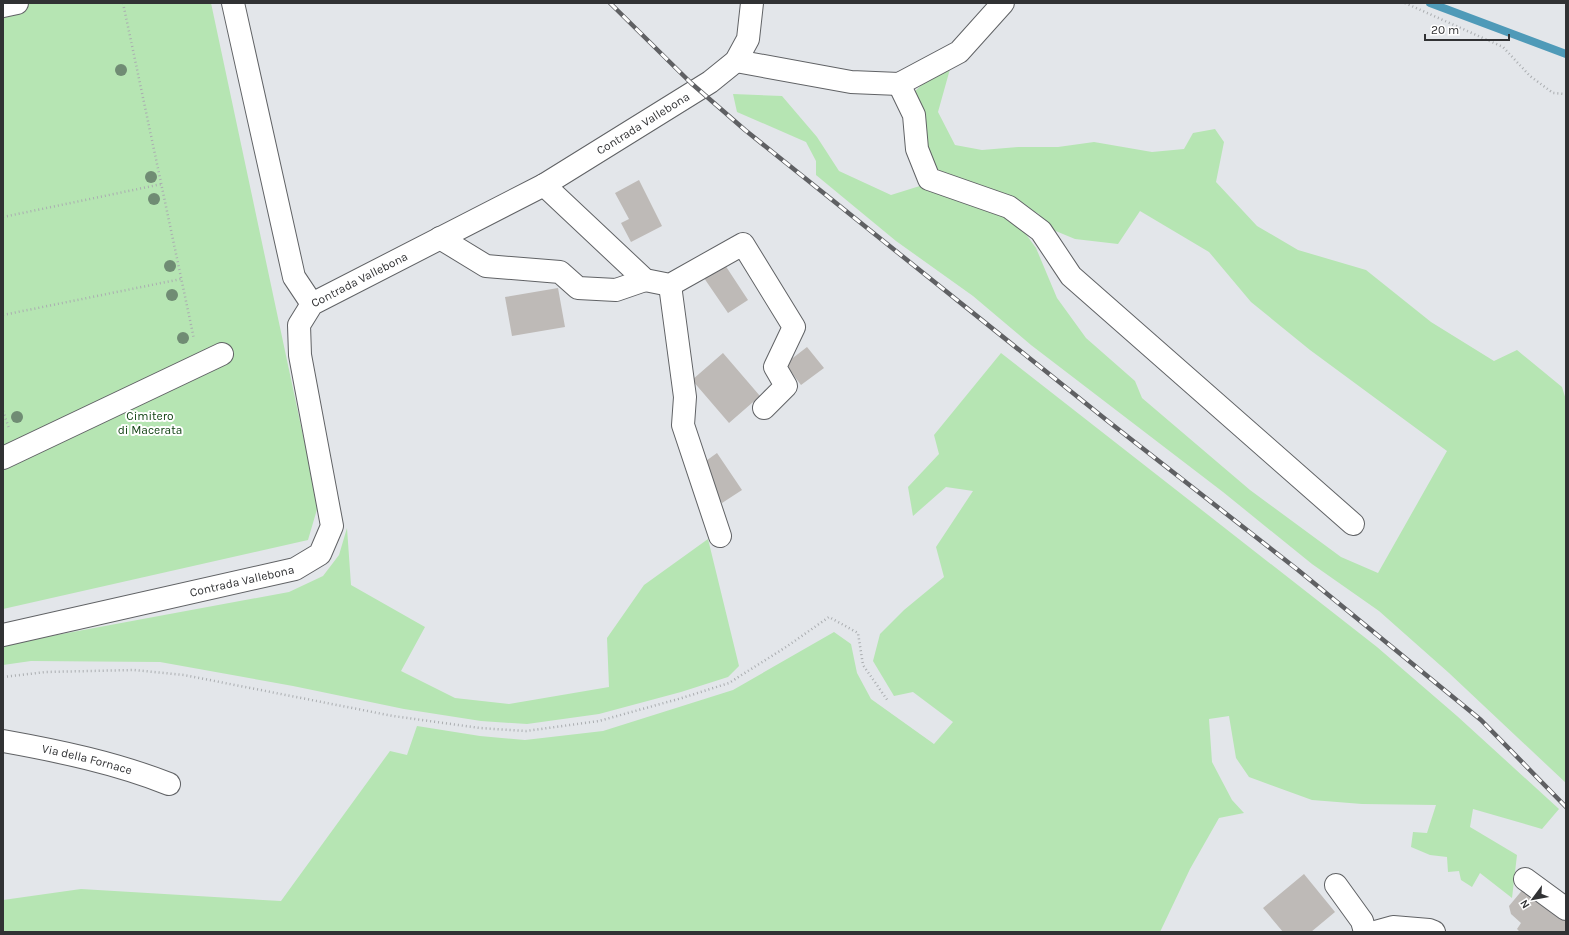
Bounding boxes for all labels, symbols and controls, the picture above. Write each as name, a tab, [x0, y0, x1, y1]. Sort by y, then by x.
scale bar	[1425, 16, 1509, 42]
text: 20 m	[1431, 23, 1459, 37]
street label: Contrada Vallebona	[594, 89, 692, 158]
street label: Contrada Vallebona	[309, 249, 410, 310]
park label: Cimitero di Macerata	[118, 409, 182, 437]
street label: Contrada Vallebona	[188, 562, 296, 600]
street label: Via della Fornace	[41, 742, 134, 777]
north arrow	[1513, 879, 1553, 919]
text: N	[1517, 897, 1533, 911]

